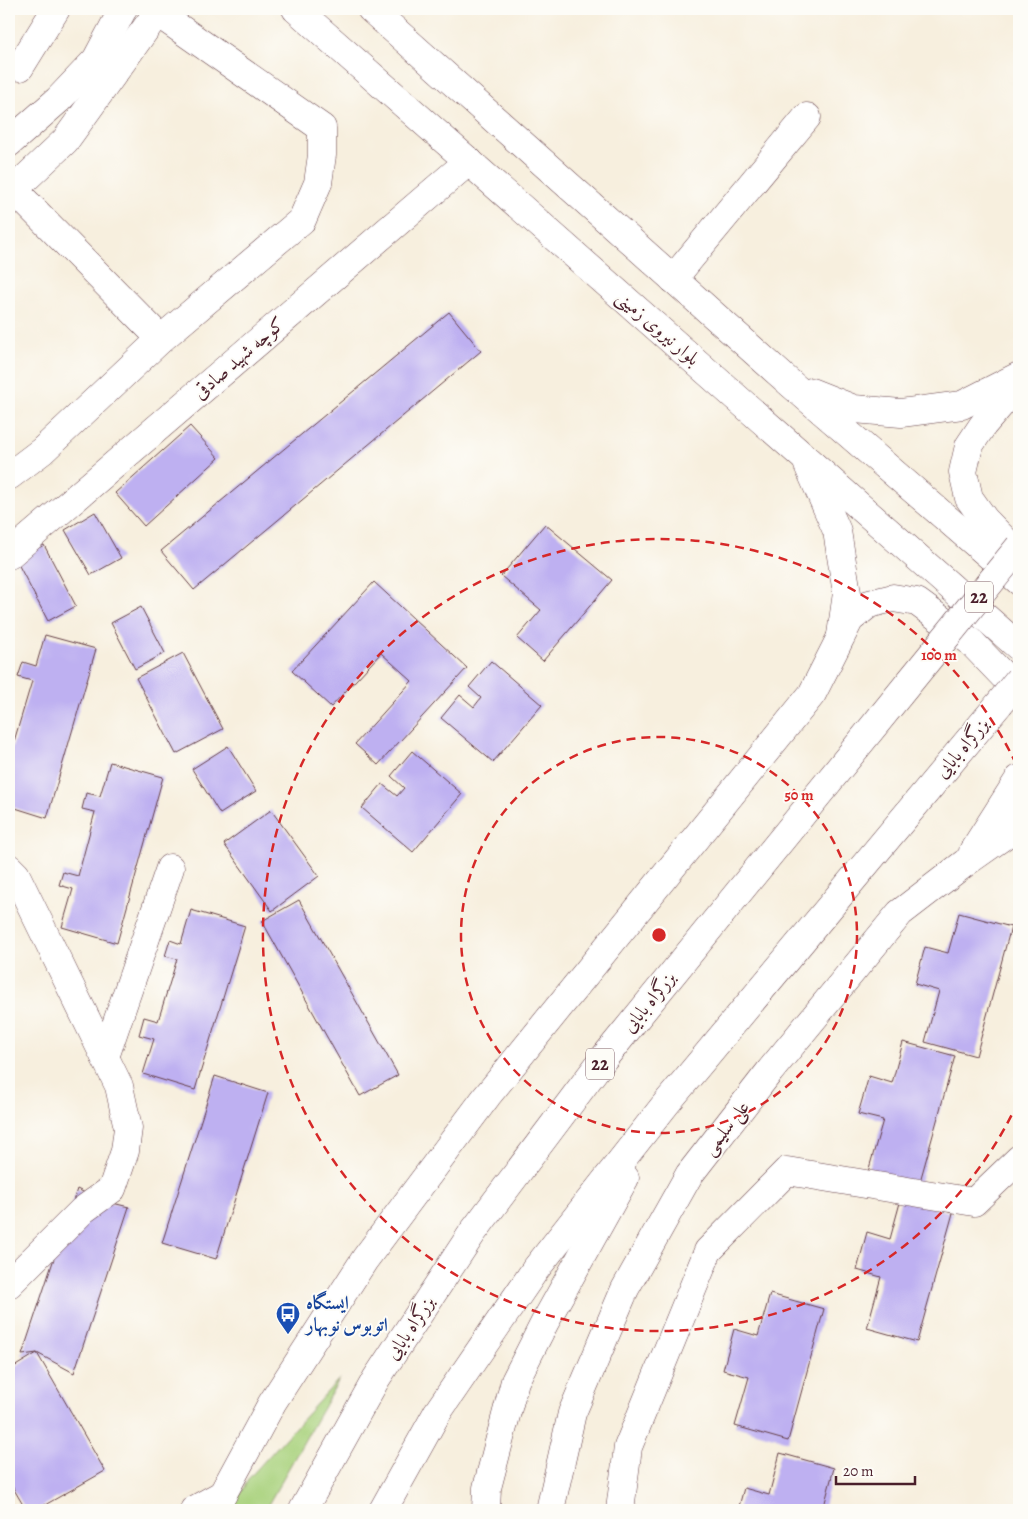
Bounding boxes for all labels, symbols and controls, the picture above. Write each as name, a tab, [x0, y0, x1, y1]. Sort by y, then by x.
street label: بلوار نیروی زمینی	[610, 284, 706, 372]
street label: کوچه شهید صادقی	[187, 311, 291, 405]
road number: 22	[965, 582, 993, 612]
text: 100 m	[921, 645, 957, 665]
street label: بزرگراه بابایی	[929, 712, 995, 784]
text: 50 m	[784, 785, 814, 805]
centre of rings	[650, 926, 668, 944]
street label: بزرگراه بابایی	[616, 965, 682, 1038]
road number: 22	[586, 1048, 614, 1080]
street label: علی سلیمی	[696, 1095, 756, 1161]
place label: ایستگاه اتوبوس نوبهار	[304, 1290, 388, 1338]
street label: بزرگراه بابایی	[379, 1290, 441, 1365]
bus stop icon: ایستگاه اتوبوس نوبهار	[275, 1301, 301, 1335]
scale bar	[836, 1454, 914, 1486]
text: 20 m	[843, 1461, 874, 1481]

